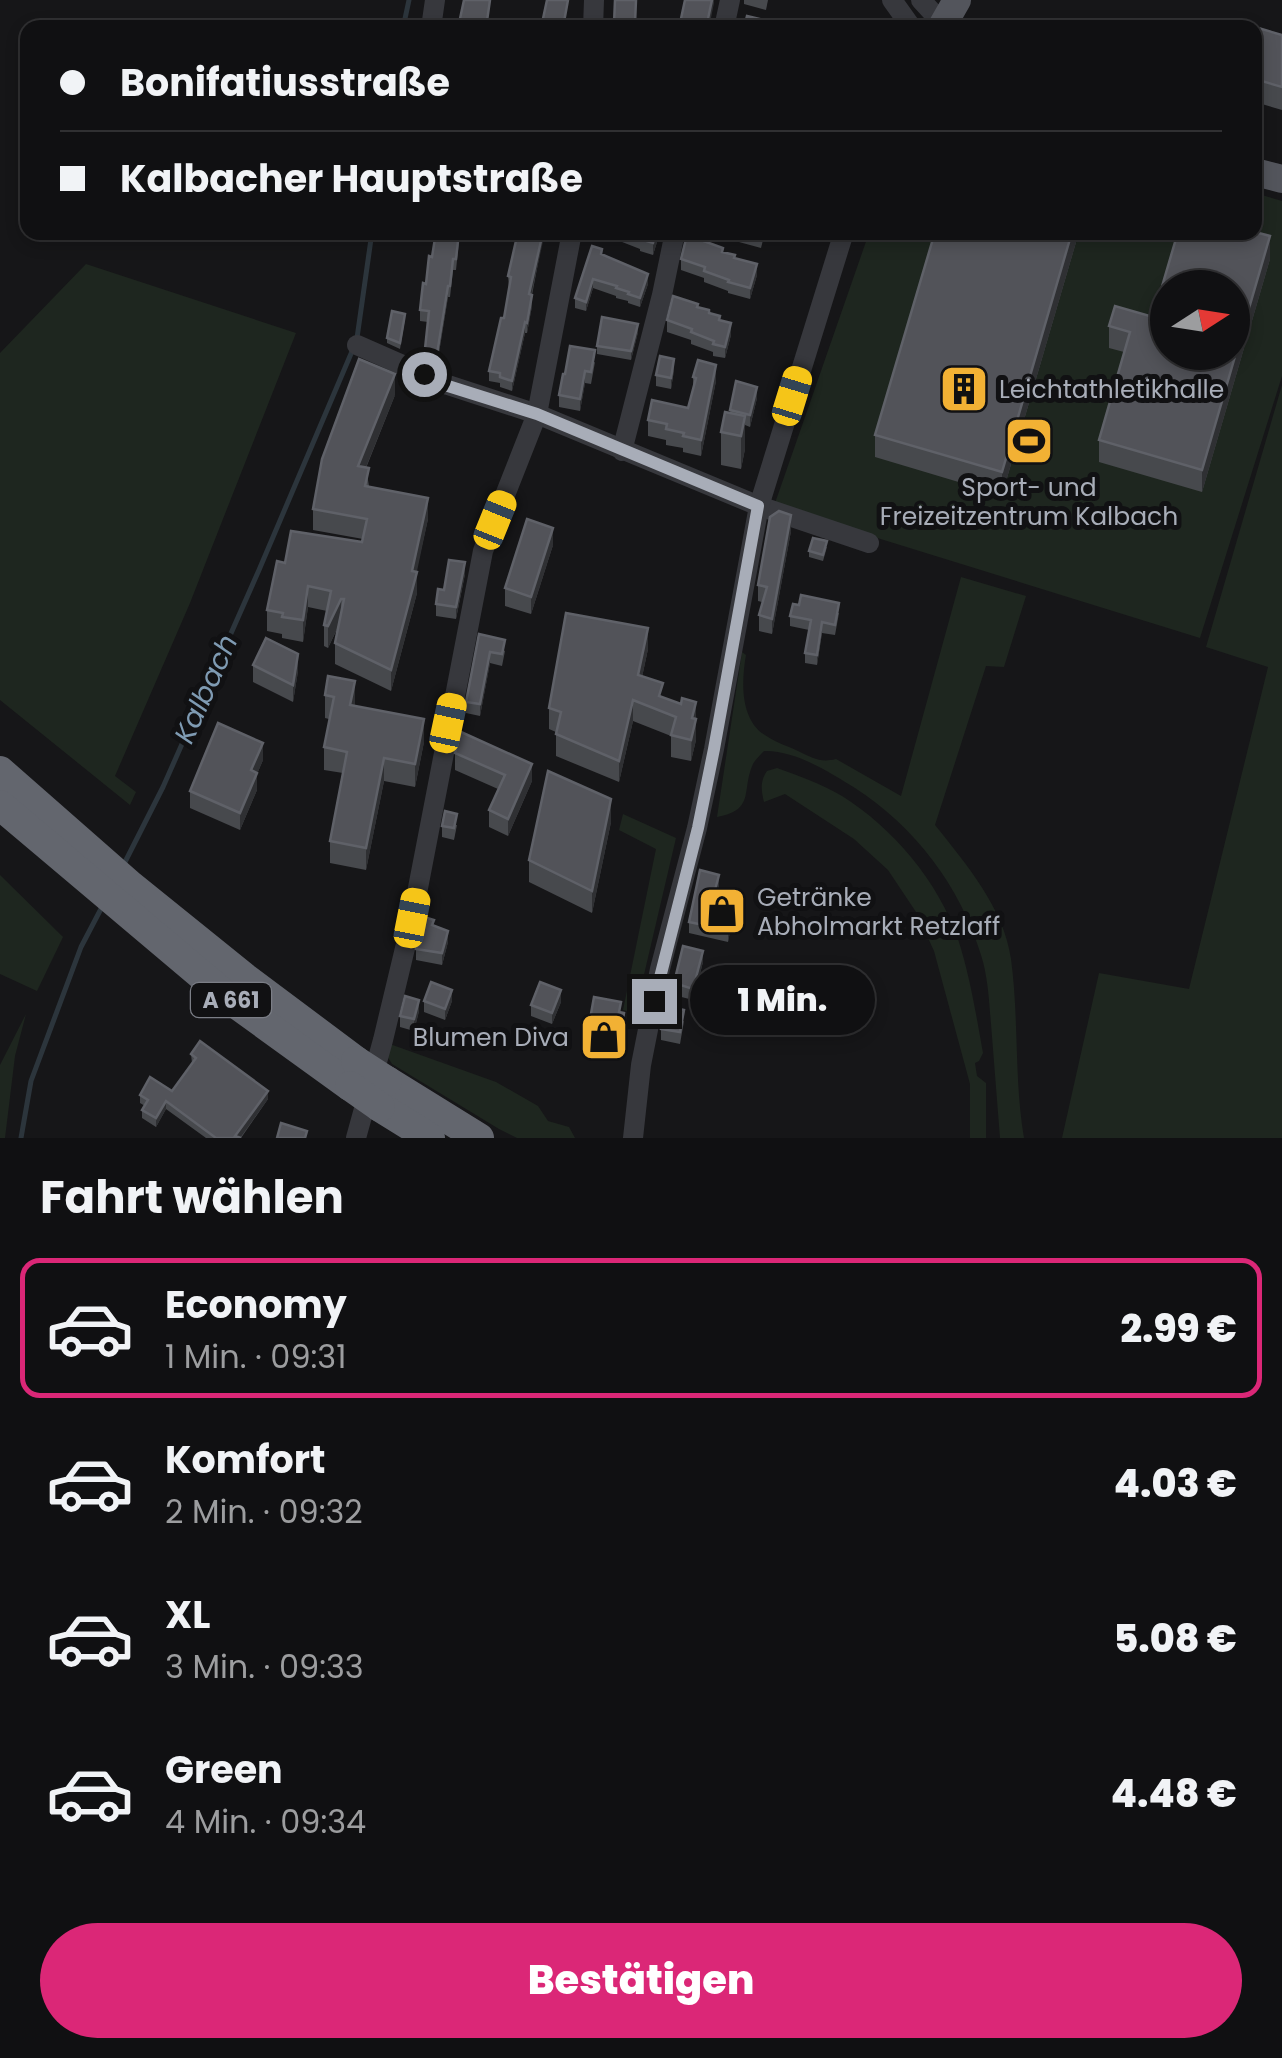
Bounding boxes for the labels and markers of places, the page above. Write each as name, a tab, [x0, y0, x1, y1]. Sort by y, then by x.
building icon: Leichtathletikhalle	[938, 363, 990, 415]
place label: Leichtathletikhalle	[999, 372, 1224, 407]
sports icon: Sport- und Freizeitzentrum Kalbach	[1003, 415, 1055, 467]
place label: Sport- und Freizeitzentrum Kalbach	[880, 470, 1178, 534]
place label: Getränke Abholmarkt Retzlaff	[757, 880, 1000, 944]
shop icon: Getränke Abholmarkt Retzlaff	[696, 885, 748, 937]
shop icon: Blumen Diva	[578, 1011, 630, 1063]
place label: Blumen Diva	[413, 1020, 569, 1055]

